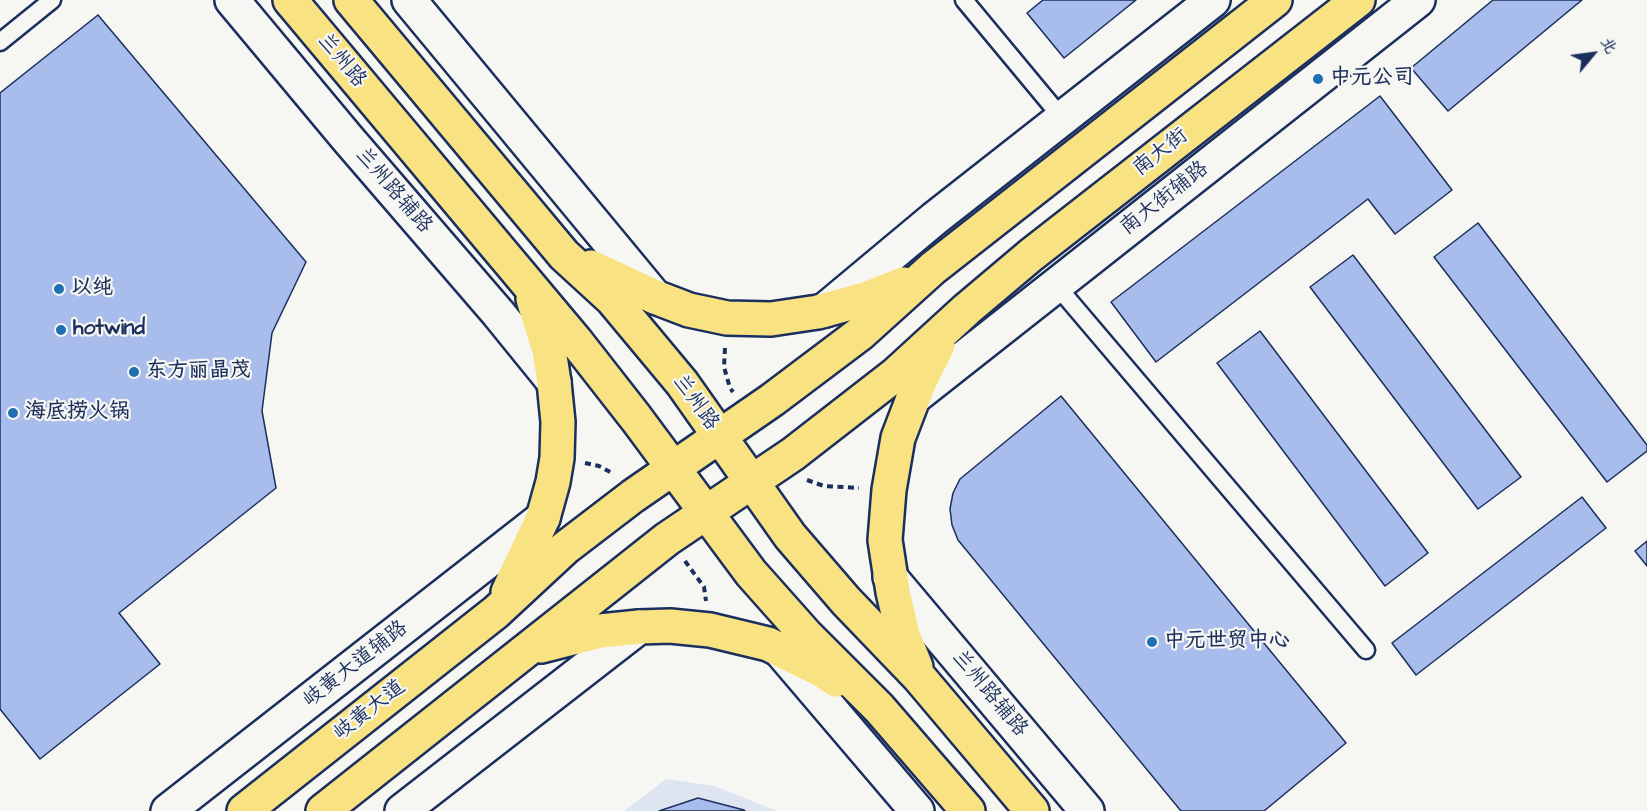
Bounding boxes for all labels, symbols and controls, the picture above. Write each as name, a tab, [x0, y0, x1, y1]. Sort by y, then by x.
north arrow	[1563, 24, 1623, 84]
street label: 兰州路	[311, 29, 371, 93]
text: 北	[1595, 33, 1622, 58]
place label: 中元公司	[1330, 66, 1414, 92]
marker: 中元公司	[1311, 72, 1325, 86]
street label: 南大街	[1128, 124, 1194, 182]
street label: 兰州路辅路	[349, 143, 437, 239]
street label: 南大街辅路	[1116, 157, 1214, 241]
place label: 以纯	[71, 276, 113, 302]
marker: 以纯	[52, 282, 66, 296]
place label: hotwind	[73, 317, 145, 343]
marker: hotwind	[54, 323, 68, 337]
place label: 东方丽晶茂	[146, 359, 251, 385]
marker: 东方丽晶茂	[127, 365, 141, 379]
street label: 兰州路	[666, 370, 724, 436]
place label: 海底捞火锅	[25, 400, 130, 426]
marker: 海底捞火锅	[6, 406, 20, 420]
street label: 岐黄大道辅路	[299, 616, 413, 714]
place label: 中元世贸中心	[1164, 629, 1290, 655]
marker: 中元世贸中心	[1145, 635, 1159, 649]
street label: 兰州路辅路	[946, 646, 1032, 742]
street label: 岐黄大道	[329, 675, 411, 747]

